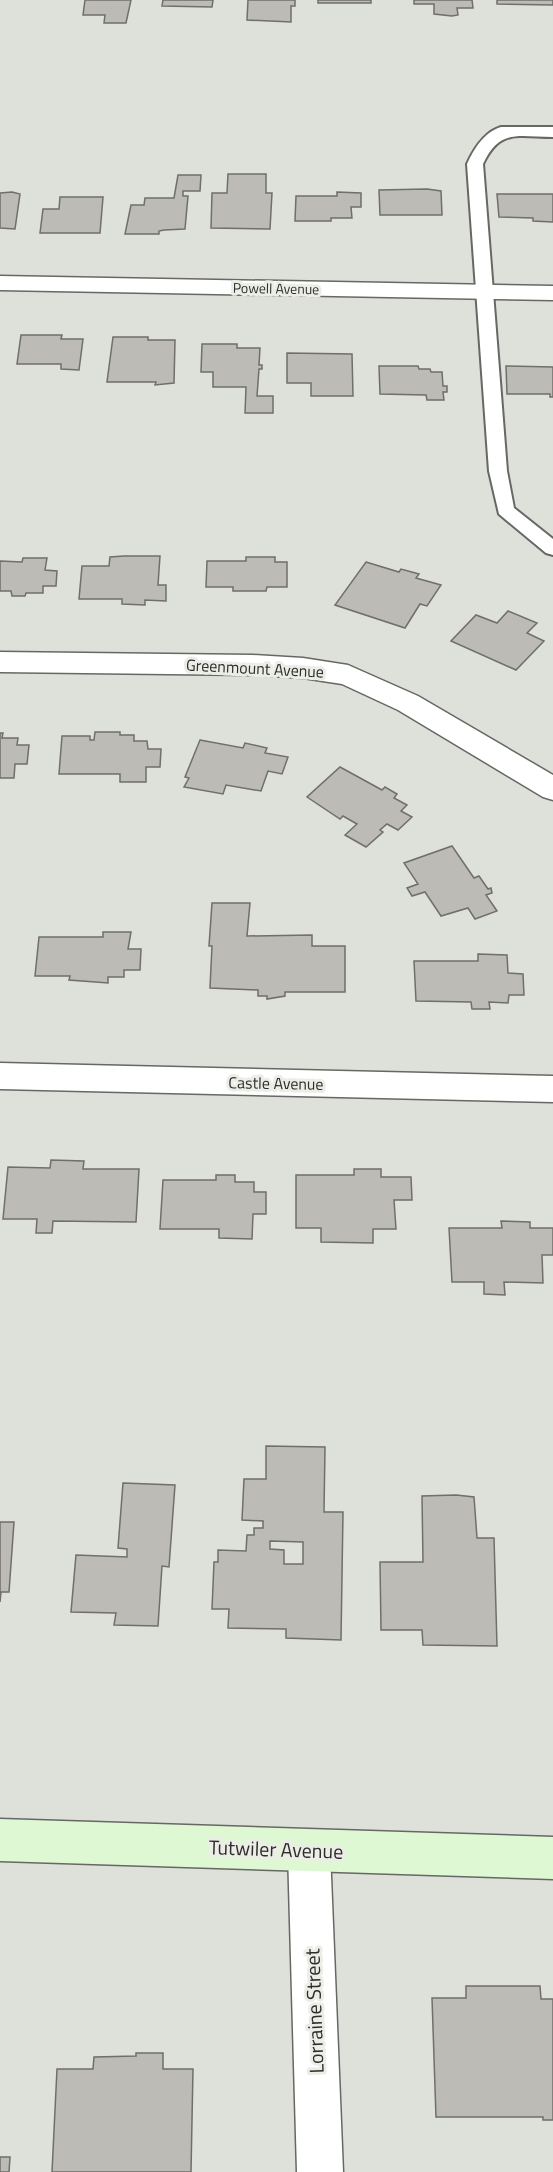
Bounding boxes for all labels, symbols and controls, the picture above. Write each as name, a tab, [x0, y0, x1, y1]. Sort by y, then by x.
street label: Powell Avenue	[233, 277, 319, 299]
street label: Greenmount Avenue	[185, 652, 325, 684]
street label: Castle Avenue	[228, 1070, 324, 1096]
street label: Tutwiler Avenue	[208, 1831, 344, 1867]
street label: Lorraine Street	[296, 1948, 332, 2074]

